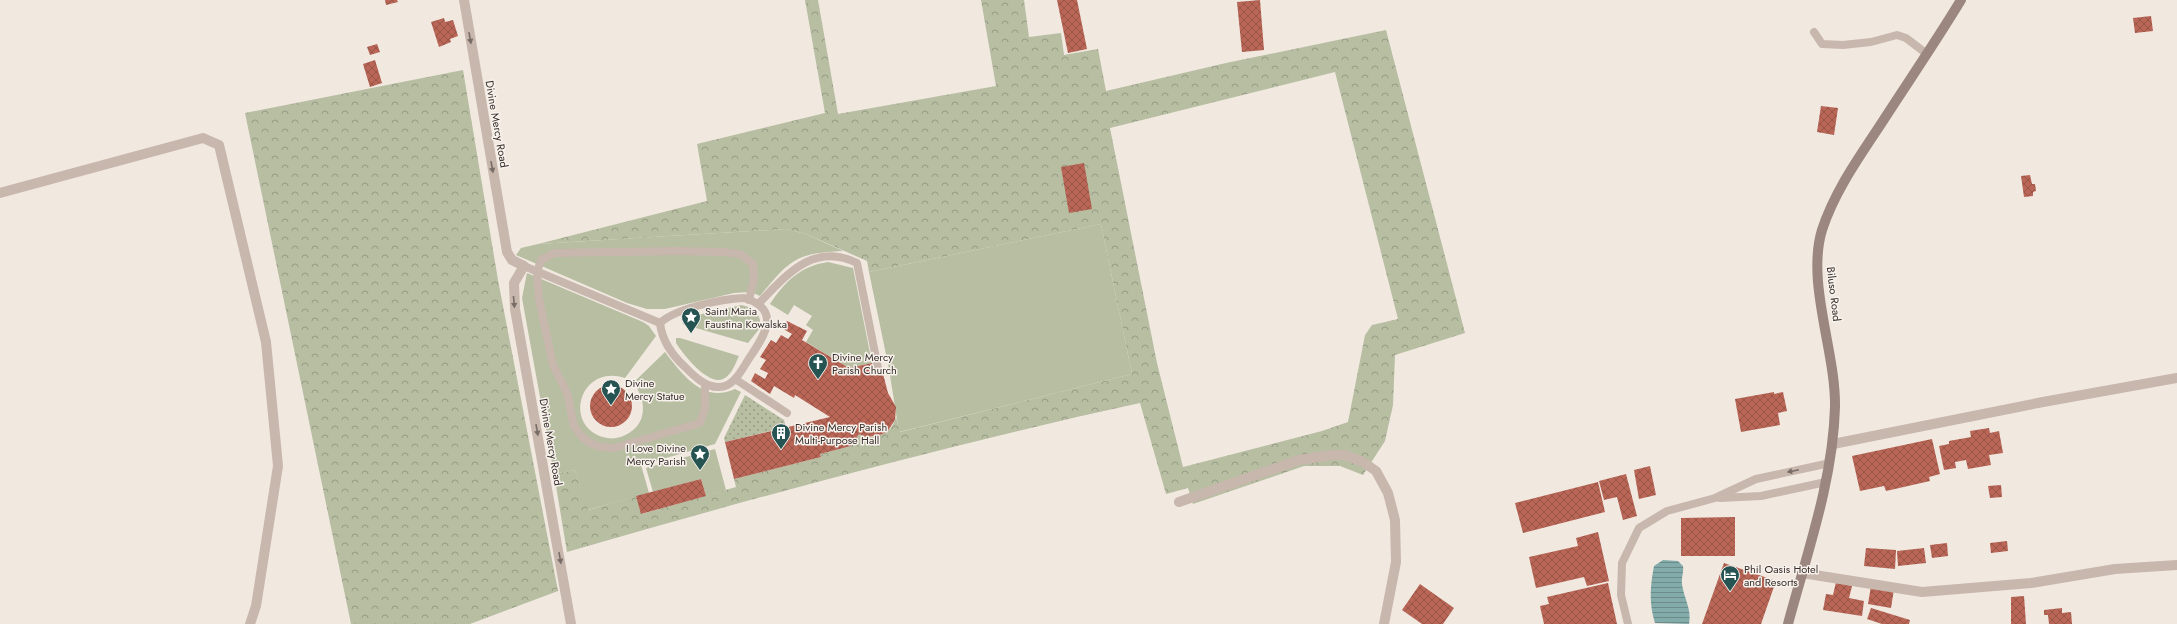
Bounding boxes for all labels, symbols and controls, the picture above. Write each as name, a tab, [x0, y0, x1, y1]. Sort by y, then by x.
one-way arrow	[468, 32, 474, 45]
street label: Divine Mercy Road	[481, 79, 513, 169]
one-way arrow	[489, 161, 495, 173]
street label: Biluso Road	[1823, 266, 1845, 322]
one-way arrow	[511, 296, 518, 308]
place label: Saint Maria Faustina Kowalska	[705, 303, 787, 332]
place icon: Saint Maria Faustina Kowalska	[680, 306, 702, 334]
place label: Divine Mercy Parish Church	[832, 349, 897, 378]
church icon: Divine Mercy Parish Church	[807, 352, 829, 380]
place label: Divine Mercy Statue	[625, 375, 685, 404]
place icon: Divine Mercy Statue	[600, 378, 622, 406]
street label: Divine Mercy Road	[535, 397, 567, 487]
place label: Divine Mercy Parish Multi-Purpose Hall	[795, 419, 887, 448]
building icon: Divine Mercy Parish Multi-Purpose Hall	[770, 422, 792, 450]
one-way arrow	[534, 424, 540, 436]
place label: I Love Divine Mercy Parish	[626, 440, 686, 469]
place icon: I Love Divine Mercy Parish	[689, 443, 711, 471]
one-way arrow	[1787, 469, 1799, 475]
one-way arrow	[557, 552, 563, 564]
place label: Phil Oasis Hotel and Resorts	[1744, 561, 1818, 590]
hotel icon: Phil Oasis Hotel and Resorts	[1719, 564, 1741, 592]

